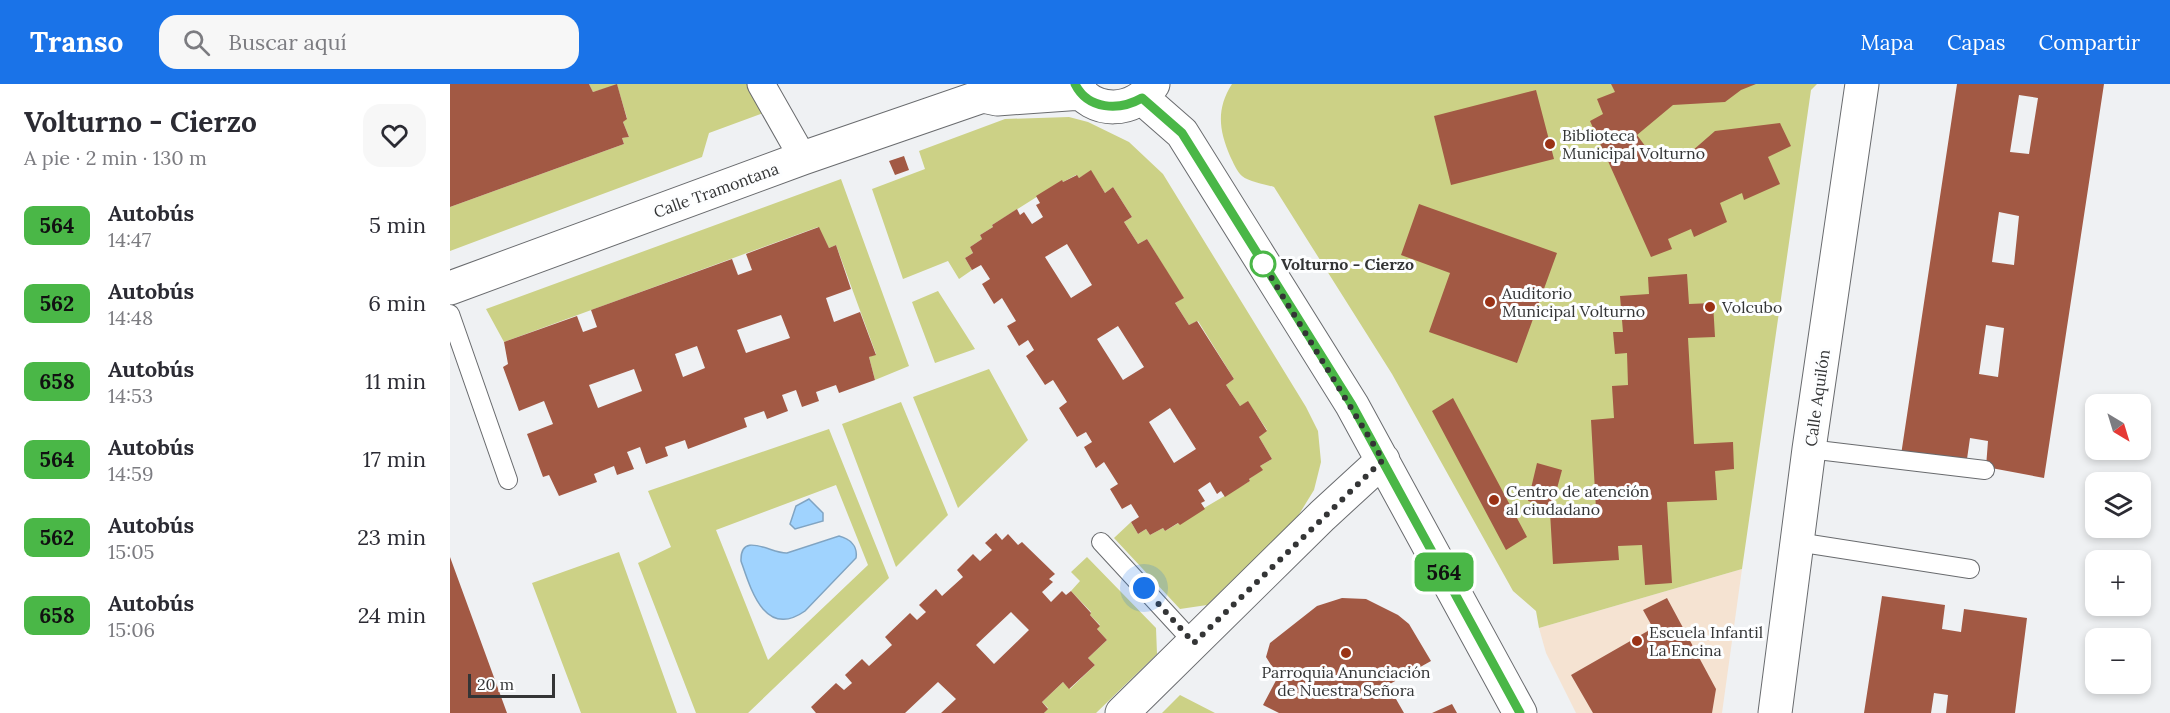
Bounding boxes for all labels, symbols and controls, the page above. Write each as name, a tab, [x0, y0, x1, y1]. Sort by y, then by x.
search box	[159, 15, 579, 69]
text: Transo	[30, 24, 123, 60]
icon: search	[180, 26, 213, 59]
text: Buscar aquí	[228, 28, 347, 56]
text: Mapa	[1860, 29, 1914, 56]
text: Capas	[1947, 29, 2006, 56]
text: Compartir	[2039, 29, 2140, 56]
text: Volturno - Cierzo	[24, 104, 257, 140]
button: heart	[363, 104, 426, 167]
place label: Biblioteca Municipal Volturno	[1562, 125, 1705, 163]
marker: Biblioteca Municipal Volturno	[1543, 137, 1557, 151]
text: A pie · 2 min · 130 m	[24, 145, 207, 170]
street label: Calle Tramontana	[651, 158, 781, 222]
text: Autobús	[108, 199, 194, 227]
text: 5 min	[369, 211, 426, 239]
text: 564	[40, 212, 74, 239]
text: 14:47	[108, 227, 151, 252]
marker: Volturno - Cierzo	[1250, 251, 1276, 277]
place label: Volturno - Cierzo	[1281, 254, 1414, 274]
text: Autobús	[108, 277, 194, 305]
place label: Auditorio Municipal Volturno	[1501, 283, 1645, 321]
text: 6 min	[368, 289, 426, 317]
text: 562	[40, 290, 74, 317]
marker: Auditorio Municipal Volturno	[1483, 295, 1497, 309]
place label: Volcubo	[1721, 297, 1782, 317]
marker: Volcubo	[1703, 300, 1717, 314]
text: 14:48	[108, 305, 153, 330]
street label: Calle Aquilón	[1800, 348, 1834, 448]
text: Autobús	[108, 355, 194, 383]
text: 11 min	[365, 367, 426, 395]
text: 658	[39, 368, 75, 395]
text: 14:53	[108, 383, 153, 408]
north arrow	[2085, 394, 2151, 460]
map controls	[2085, 394, 2151, 694]
text: Autobús	[108, 433, 194, 461]
text: 17 min	[363, 445, 426, 473]
text: 564	[40, 446, 74, 473]
text: 14:59	[108, 461, 154, 486]
button: layers	[2085, 472, 2151, 538]
place label: Centro de atención al ciudadano	[1506, 481, 1650, 519]
marker: Centro de atención al ciudadano	[1487, 493, 1501, 507]
text: Autobús	[108, 511, 194, 539]
text: 23 min	[357, 523, 426, 551]
text: 562	[40, 524, 74, 551]
text: 15:05	[108, 539, 155, 564]
button: +	[2085, 550, 2151, 616]
line badge: 564	[1410, 552, 1478, 592]
text: 564	[1427, 559, 1461, 586]
your location	[1129, 573, 1159, 603]
text: Autobús	[108, 589, 194, 617]
text: 24 min	[358, 601, 426, 629]
text: 658	[39, 602, 75, 629]
text: 15:06	[108, 617, 155, 642]
place label: Escuela Infantil La Encina	[1649, 622, 1763, 660]
button: −	[2085, 628, 2151, 694]
marker: Escuela Infantil La Encina	[1630, 634, 1644, 648]
marker: Parroquia Anunciación de Nuestra Señora	[1339, 646, 1353, 660]
place label: Parroquia Anunciación de Nuestra Señora	[1261, 662, 1431, 700]
scale bar	[468, 671, 555, 698]
text: 20 m	[477, 674, 514, 694]

